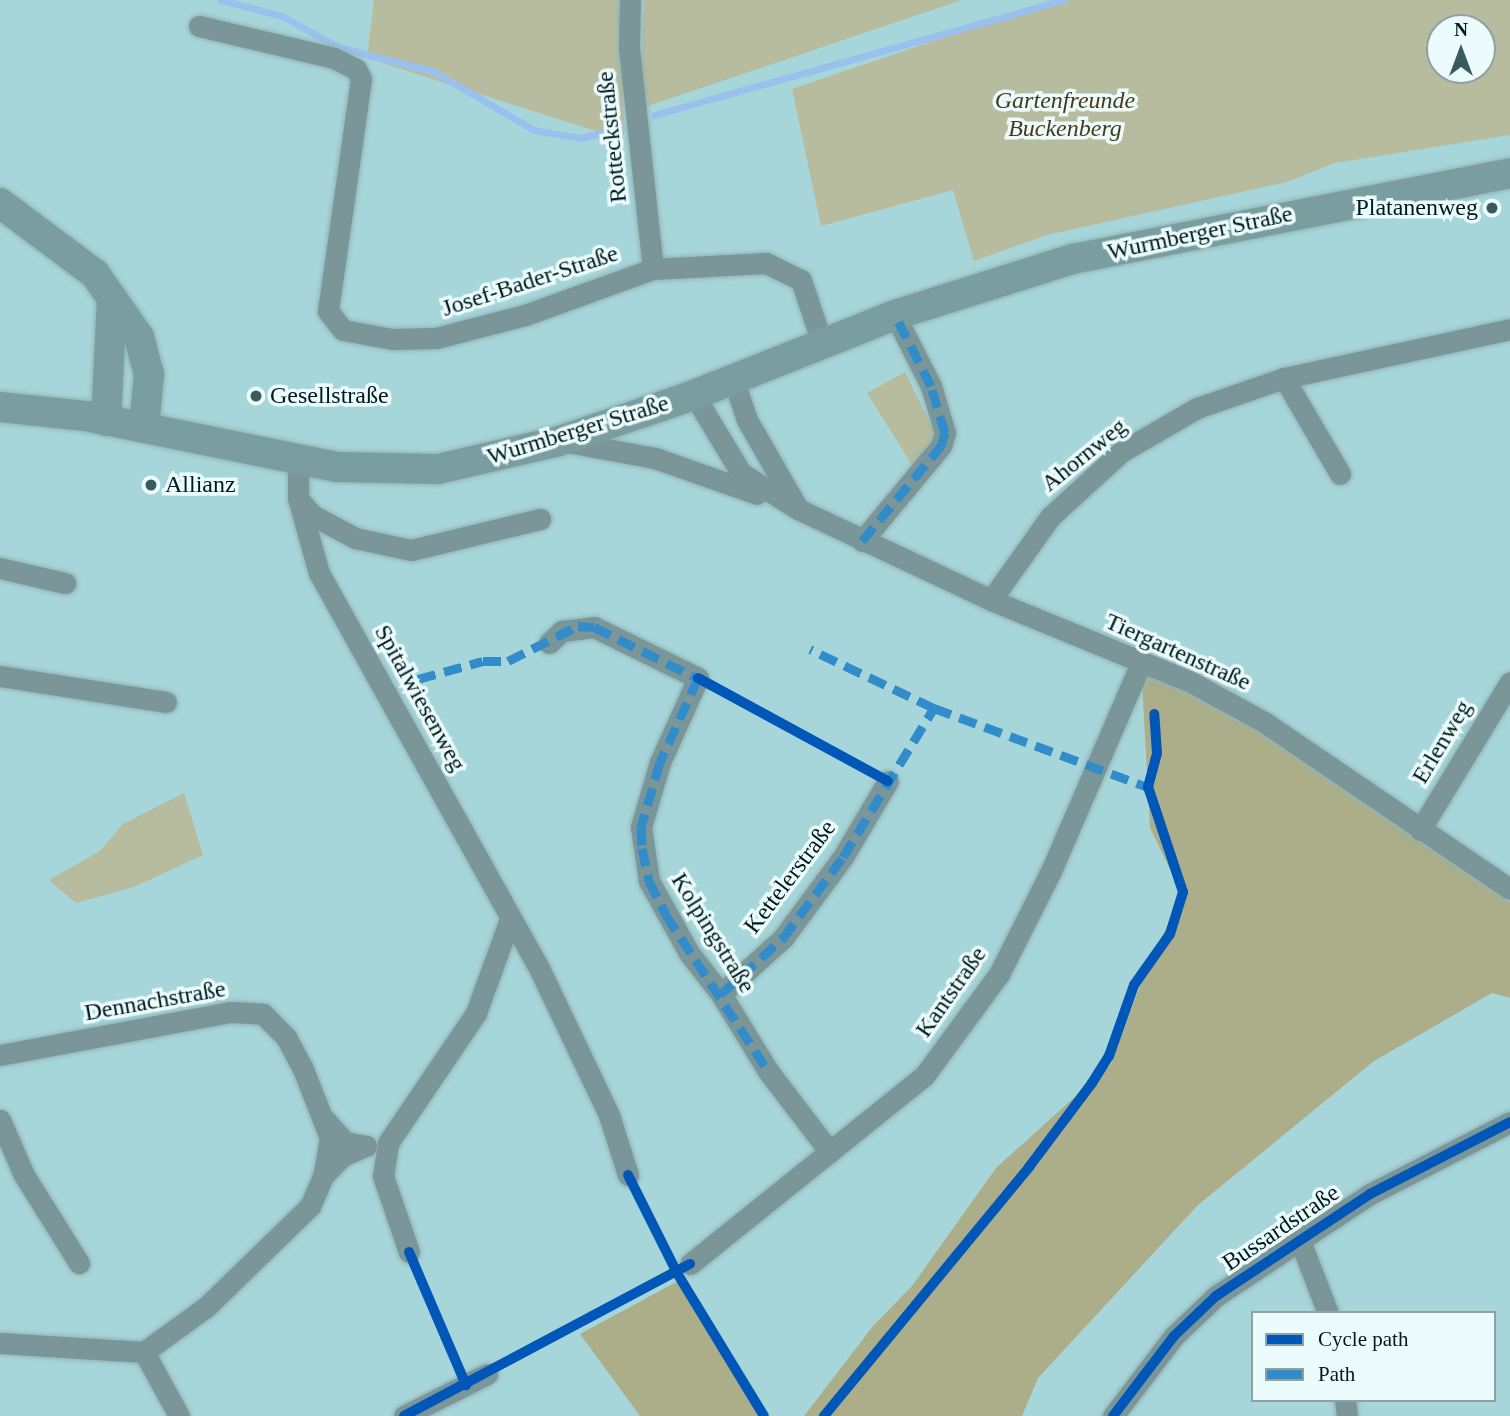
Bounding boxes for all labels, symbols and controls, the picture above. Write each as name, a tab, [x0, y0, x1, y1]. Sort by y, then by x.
north arrow	[1426, 14, 1496, 84]
text: N	[1454, 19, 1468, 40]
street label: Rotteckstraße	[591, 70, 633, 204]
park label: Gartenfreunde Buckenberg	[995, 87, 1135, 143]
place label: Platanenweg	[1355, 194, 1478, 222]
street label: Wurmberger Straße	[1105, 199, 1295, 267]
marker: Platanenweg	[1484, 200, 1500, 216]
street label: Josef-Bader-Straße	[438, 239, 622, 323]
place label: Gesellstraße	[270, 382, 389, 410]
marker: Gesellstraße	[248, 388, 264, 404]
street label: Wurmberger Straße	[484, 389, 672, 471]
street label: Ahornweg	[1036, 412, 1132, 498]
place label: Allianz	[165, 471, 236, 499]
marker: Allianz	[143, 477, 159, 493]
street label: Tiergartenstraße	[1101, 607, 1255, 697]
street label: Spitalwiesenweg	[368, 620, 472, 776]
street label: Erlenweg	[1406, 695, 1478, 789]
street label: Kettelerstraße	[738, 815, 842, 939]
street label: Kolpingstraße	[665, 868, 761, 998]
street label: Kantstraße	[909, 941, 993, 1043]
street label: Dennachstraße	[82, 974, 228, 1028]
street label: Bussardstraße	[1217, 1178, 1345, 1278]
legend	[1251, 1311, 1496, 1402]
text: Cycle path	[1318, 1327, 1408, 1351]
text: Path	[1318, 1362, 1355, 1386]

